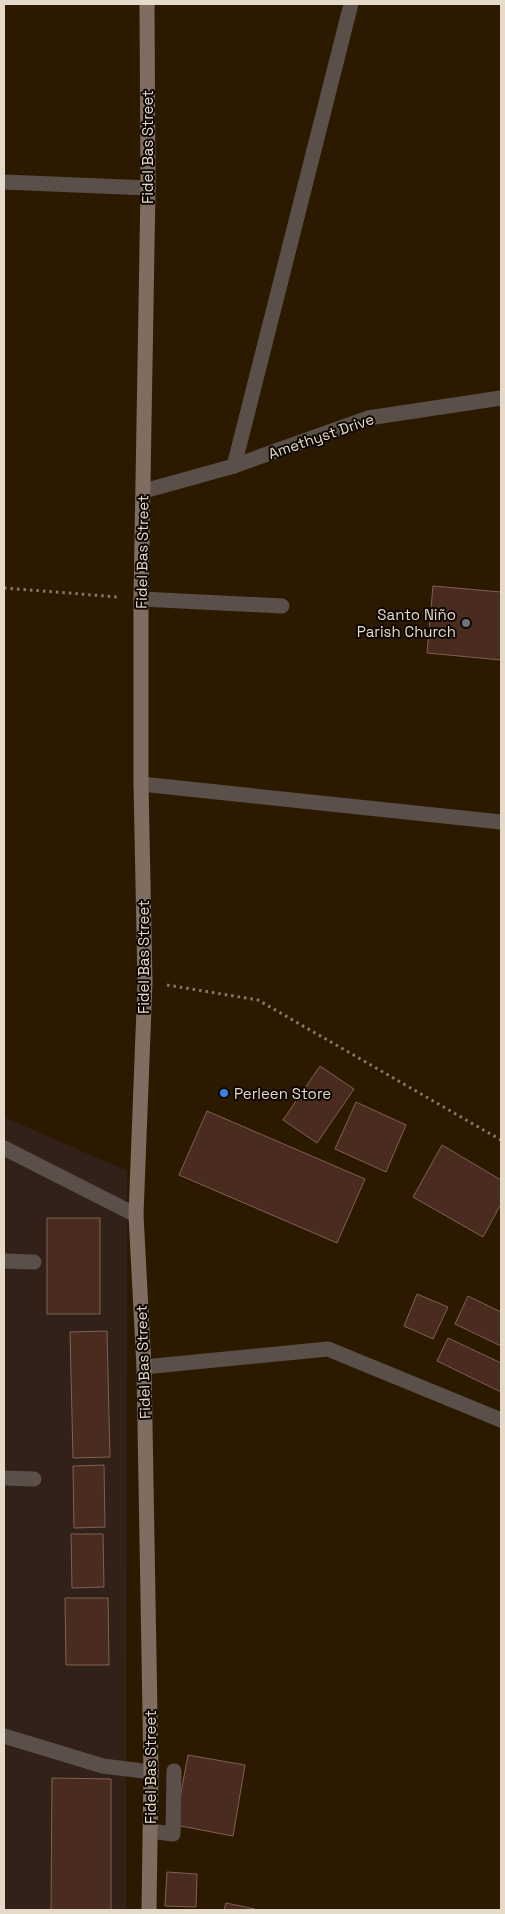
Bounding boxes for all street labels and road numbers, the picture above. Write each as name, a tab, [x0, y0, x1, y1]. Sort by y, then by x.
street label: Fidel Bas Street	[138, 90, 157, 204]
street label: Amethyst Drive	[266, 409, 376, 463]
street label: Fidel Bas Street	[132, 495, 152, 609]
street label: Fidel Bas Street	[134, 900, 153, 1014]
street label: Fidel Bas Street	[132, 1305, 154, 1419]
street label: Fidel Bas Street	[141, 1710, 160, 1824]

